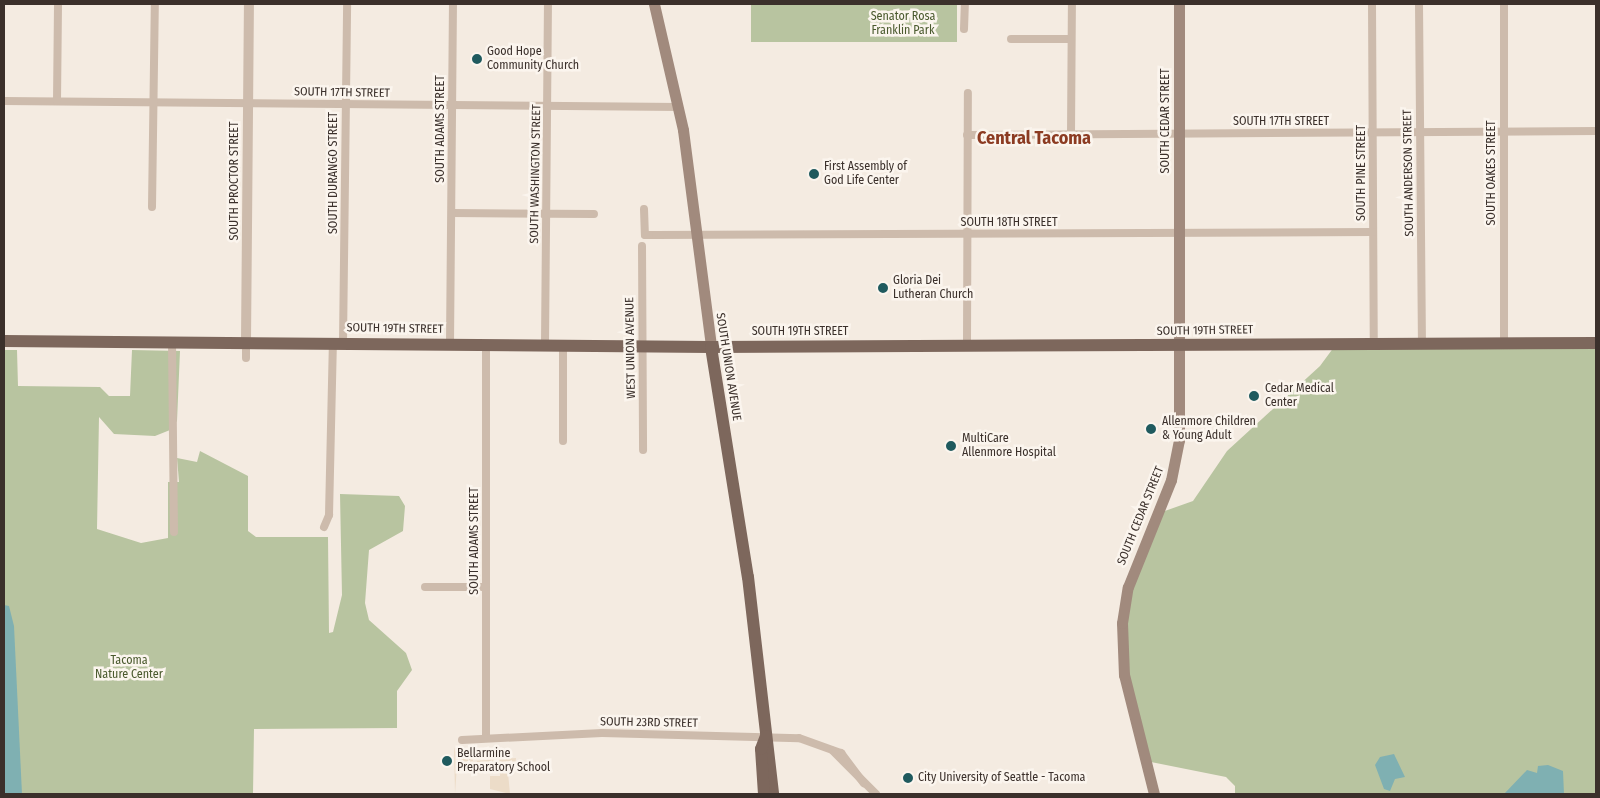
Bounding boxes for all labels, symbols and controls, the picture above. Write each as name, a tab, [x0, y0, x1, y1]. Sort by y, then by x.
park label: Senator Rosa Franklin Park	[871, 10, 935, 38]
place label: Good Hope Community Church	[487, 45, 579, 73]
marker: Good Hope Community Church	[471, 53, 483, 65]
street label: SOUTH CEDAR STREET	[1159, 68, 1173, 174]
street label: SOUTH ADAMS STREET	[434, 75, 448, 183]
street label: SOUTH 17TH STREET	[294, 85, 390, 101]
street label: SOUTH WASHINGTON STREET	[528, 104, 544, 244]
street label: SOUTH ANDERSON STREET	[1401, 109, 1417, 237]
street label: SOUTH DURANGO STREET	[327, 112, 341, 234]
street label: SOUTH 17TH STREET	[1233, 115, 1329, 129]
street label: SOUTH OAKES STREET	[1485, 120, 1499, 226]
street label: SOUTH PROCTOR STREET	[228, 121, 242, 241]
street label: SOUTH PINE STREET	[1355, 125, 1369, 221]
district label: Central Tacoma	[977, 127, 1091, 149]
place label: First Assembly of God Life Center	[824, 160, 907, 188]
marker: First Assembly of God Life Center	[808, 168, 820, 180]
street label: SOUTH 18TH STREET	[961, 216, 1057, 230]
place label: Gloria Dei Lutheran Church	[893, 274, 973, 302]
marker: Gloria Dei Lutheran Church	[877, 282, 889, 294]
street label: WEST UNION AVENUE	[623, 297, 639, 399]
street label: SOUTH UNION AVENUE	[712, 312, 744, 422]
street label: SOUTH 19TH STREET	[347, 321, 443, 337]
street label: SOUTH 19TH STREET	[1157, 323, 1253, 339]
street label: SOUTH 19TH STREET	[752, 325, 848, 339]
place label: Cedar Medical Center	[1265, 382, 1334, 410]
marker: Cedar Medical Center	[1247, 389, 1261, 403]
place label: Allenmore Children & Young Adult	[1162, 415, 1256, 443]
marker: Allenmore Children & Young Adult	[1144, 422, 1158, 436]
place label: MultiCare Allenmore Hospital	[962, 432, 1056, 460]
marker: MultiCare Allenmore Hospital	[944, 439, 958, 453]
street label: SOUTH CEDAR STREET	[1115, 465, 1167, 567]
street label: SOUTH ADAMS STREET	[468, 487, 482, 595]
park label: Tacoma Nature Center	[95, 654, 163, 682]
street label: SOUTH 23RD STREET	[600, 715, 698, 731]
place label: Bellarmine Preparatory School	[457, 747, 550, 775]
marker: Bellarmine Preparatory School	[441, 755, 453, 767]
place label: City University of Seattle - Tacoma	[918, 771, 1085, 785]
marker: City University of Seattle - Tacoma	[902, 772, 914, 784]

